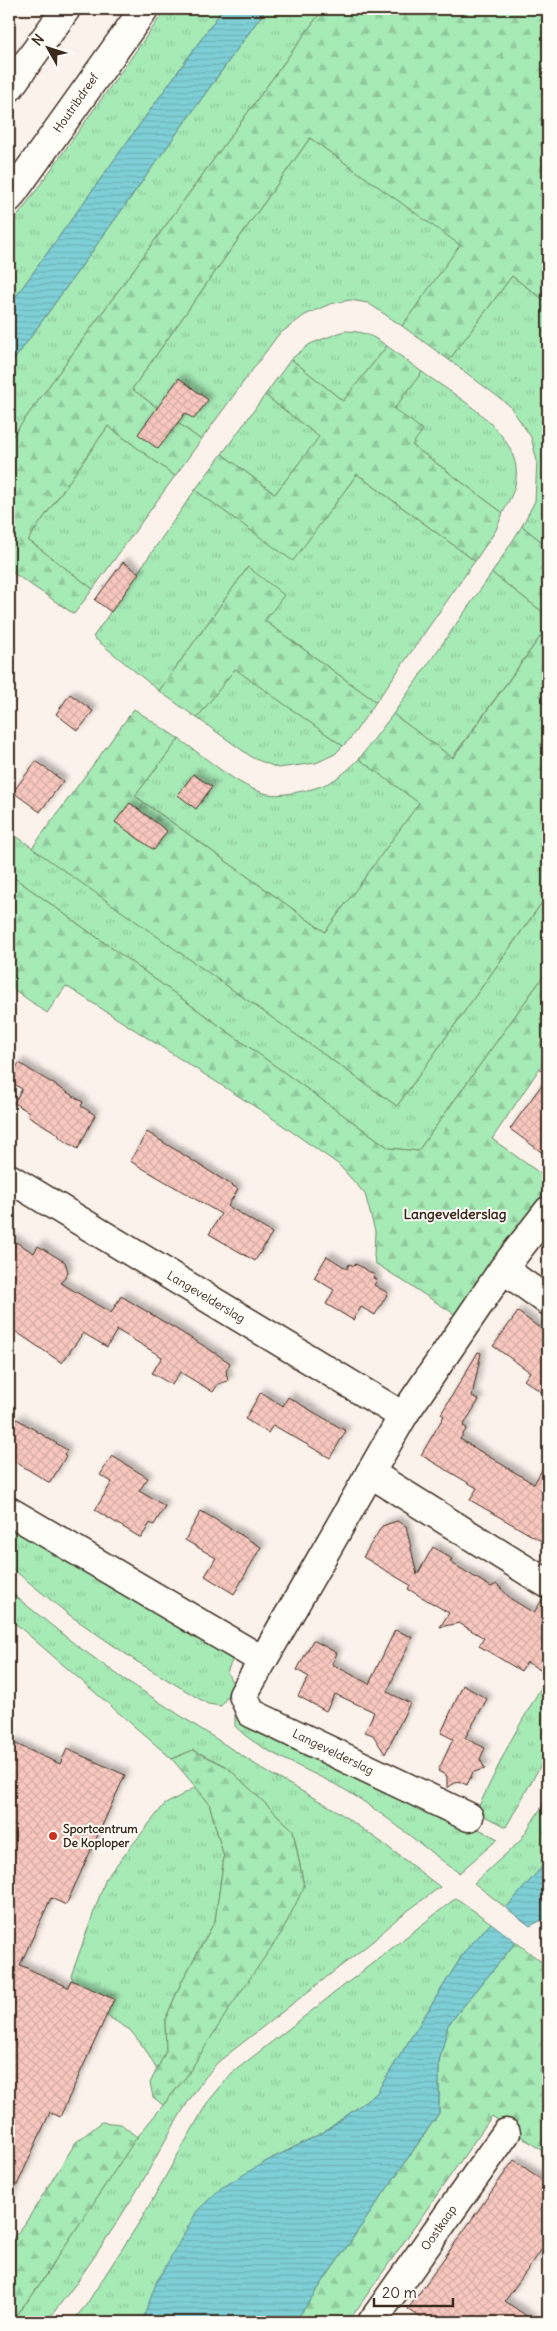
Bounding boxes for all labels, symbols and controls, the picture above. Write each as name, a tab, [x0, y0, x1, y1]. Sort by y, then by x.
north arrow	[22, 22, 72, 72]
text: N	[28, 30, 48, 49]
street label: Houtribdreef	[50, 69, 102, 135]
district label: Langevelderslag	[403, 1205, 507, 1223]
street label: Langevelderslag	[165, 1267, 248, 1326]
street label: Langevelderslag	[290, 1725, 376, 1778]
place label: Sportcentrum De Koploper	[63, 1821, 138, 1851]
marker: Sportcentrum De Koploper	[47, 1830, 59, 1842]
street label: Oostkaap	[418, 2202, 460, 2253]
scale bar	[374, 2276, 453, 2308]
text: 20 m	[382, 2283, 417, 2302]

